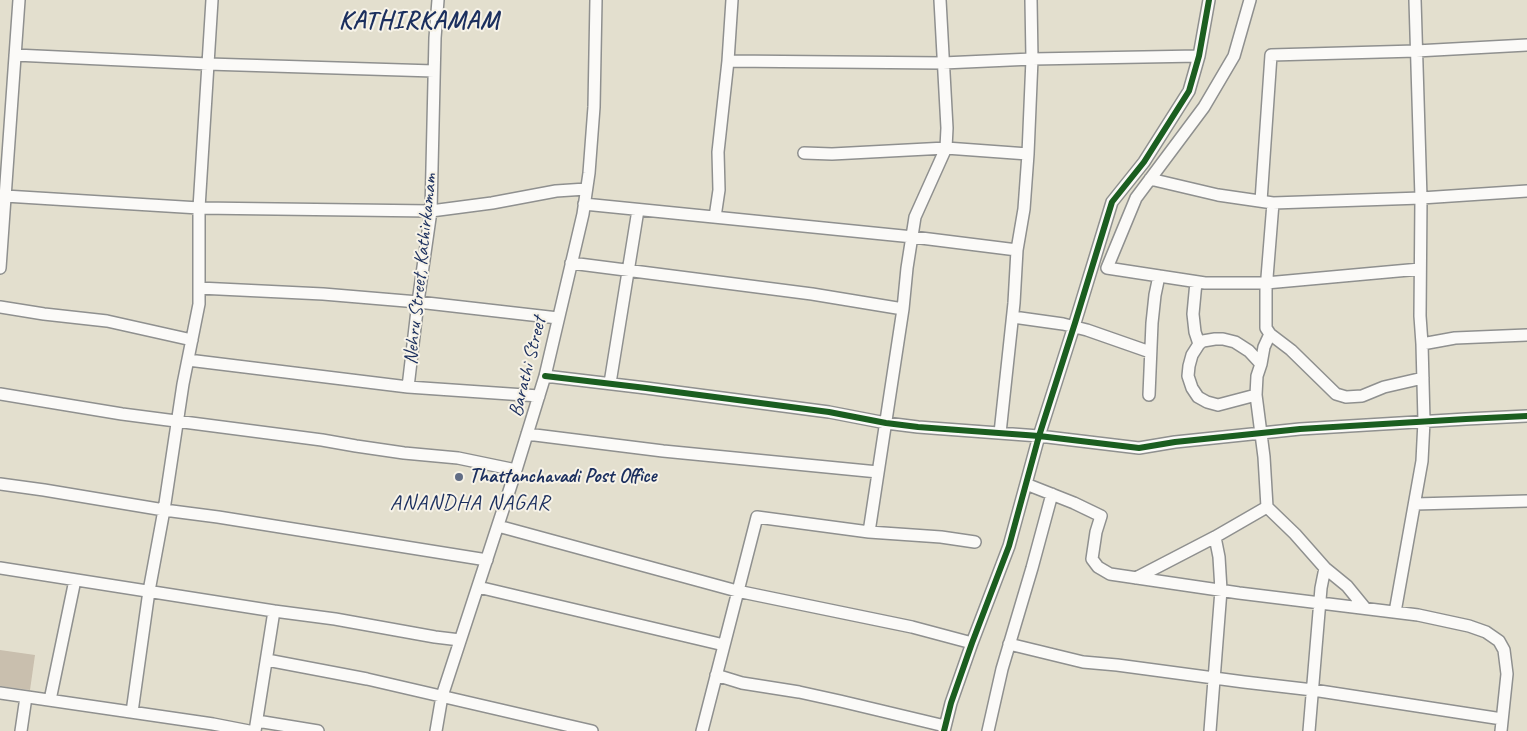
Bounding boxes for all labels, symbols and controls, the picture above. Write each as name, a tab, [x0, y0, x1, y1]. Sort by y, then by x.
district label: KATHIRKAMAM	[338, 6, 500, 36]
street label: Nehru Street, Kathirkamam	[399, 172, 443, 366]
street label: Barathi Street	[504, 315, 552, 419]
place label: Thattanchavadi Post Office	[469, 465, 656, 489]
marker: Thattanchavadi Post Office	[453, 471, 465, 483]
district label: ANANDHA NAGAR	[389, 490, 551, 516]

